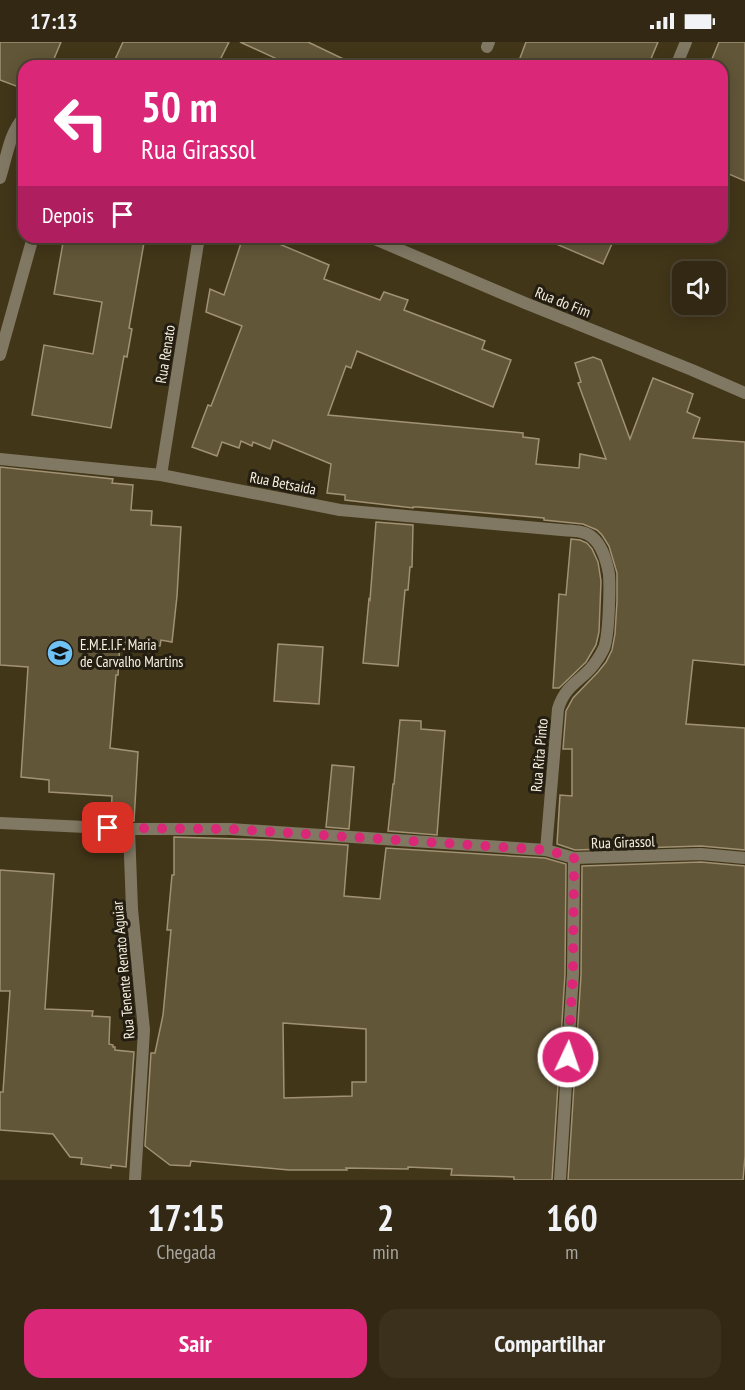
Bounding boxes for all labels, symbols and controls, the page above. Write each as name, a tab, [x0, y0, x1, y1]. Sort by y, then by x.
text: 17:13	[30, 7, 78, 35]
text: 50 m	[141, 79, 218, 134]
icon: left	[42, 84, 120, 162]
text: Rua Girassol	[141, 132, 256, 166]
icon: arrive	[106, 198, 139, 231]
text: Depois	[42, 201, 94, 229]
map controls	[672, 261, 726, 315]
button: sound	[672, 261, 726, 315]
street label: Rua do Fim	[532, 282, 594, 322]
street label: Rua Renato	[151, 323, 179, 385]
street label: Rua Betsaida	[248, 467, 318, 499]
place label: E.M.E.I.F. Maria de Carvalho Martins	[80, 635, 183, 671]
school or university icon: E.M.E.I.F. Maria de Carvalho Martins	[45, 638, 75, 668]
street label: Rua Rita Pinto	[526, 717, 552, 793]
pin	[82, 802, 133, 853]
icon: arrive	[91, 811, 124, 844]
street label: Rua Girassol	[591, 831, 656, 853]
street label: Rua Tenente Renato Aguiar	[107, 899, 139, 1040]
position arrow	[536, 1025, 600, 1089]
text: 17:15	[147, 1194, 225, 1241]
text: 2	[377, 1194, 394, 1241]
text: 160	[546, 1194, 598, 1241]
text: Chegada	[157, 1239, 216, 1265]
text: min	[373, 1239, 399, 1265]
text: m	[565, 1239, 578, 1265]
button: Sair	[24, 1309, 367, 1378]
button: Compartilhar	[379, 1309, 721, 1378]

